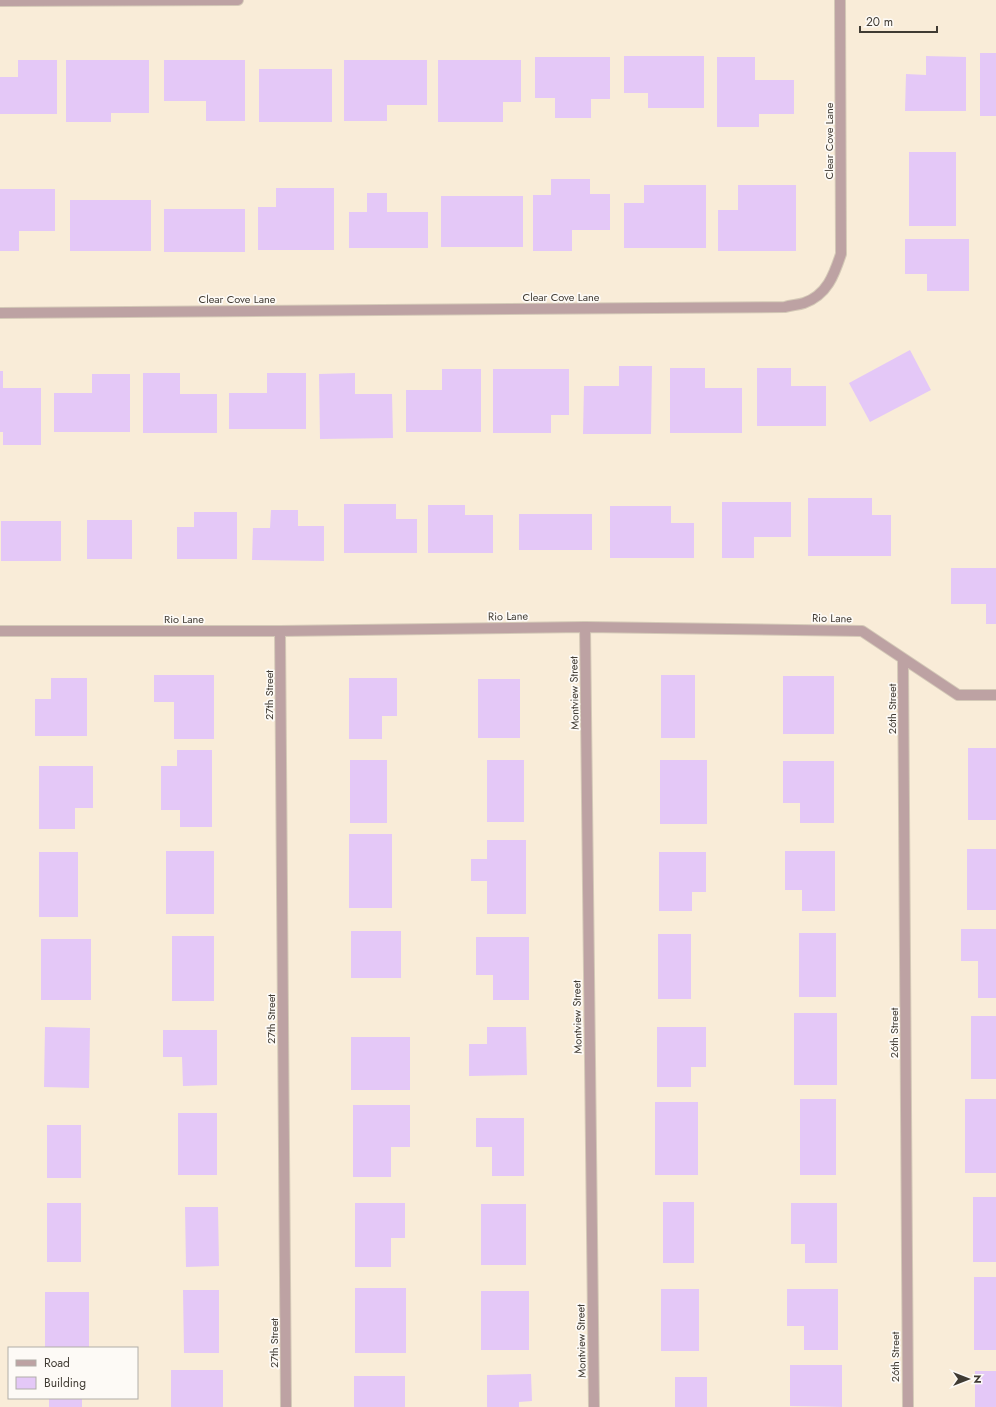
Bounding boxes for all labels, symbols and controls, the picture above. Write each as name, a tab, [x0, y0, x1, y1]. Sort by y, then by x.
scale bar	[860, 8, 937, 34]
text: 20 m	[866, 13, 893, 31]
street label: Clear Cove Lane	[821, 102, 837, 179]
street label: Clear Cove Lane	[523, 289, 600, 305]
street label: Clear Cove Lane	[199, 291, 276, 307]
street label: Rio Lane	[488, 608, 528, 624]
street label: Rio Lane	[812, 610, 852, 626]
street label: Rio Lane	[164, 611, 204, 627]
street label: Montview Street	[565, 656, 583, 730]
street label: 27th Street	[261, 670, 277, 720]
street label: 26th Street	[884, 683, 900, 734]
street label: Montview Street	[568, 980, 586, 1054]
street label: 27th Street	[263, 994, 279, 1044]
street label: 26th Street	[886, 1007, 902, 1058]
street label: Montview Street	[572, 1304, 590, 1378]
street label: 27th Street	[266, 1318, 282, 1368]
street label: 26th Street	[887, 1331, 903, 1382]
legend	[8, 1347, 138, 1399]
text: Road	[44, 1354, 70, 1372]
north arrow	[948, 1359, 988, 1399]
text: Building	[44, 1374, 86, 1392]
text: N	[970, 1375, 986, 1383]

